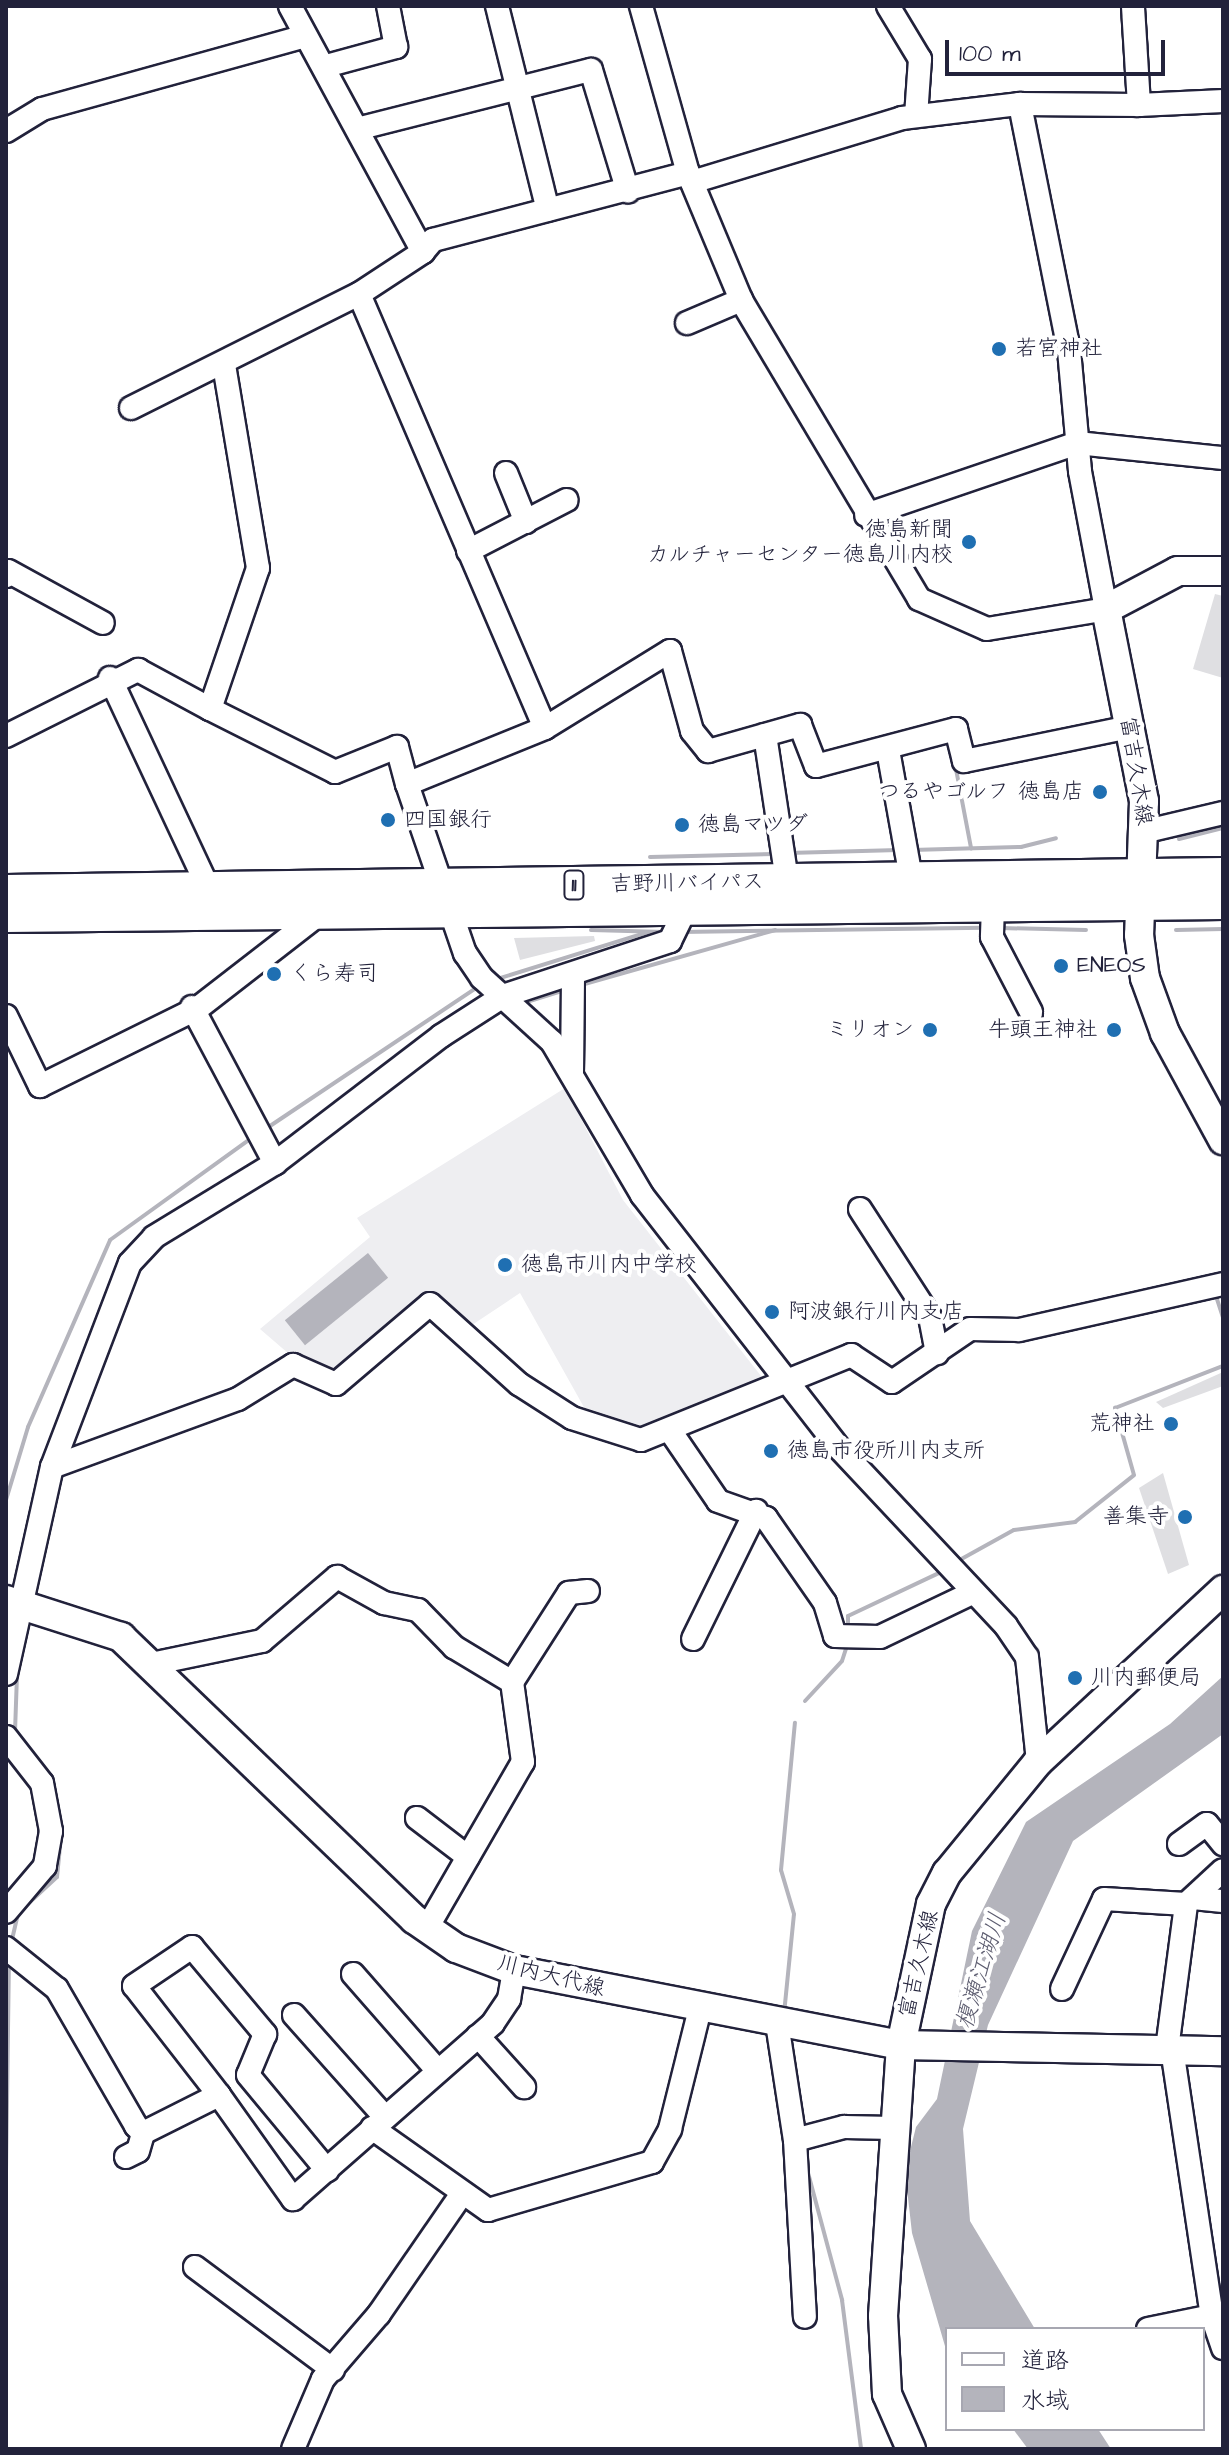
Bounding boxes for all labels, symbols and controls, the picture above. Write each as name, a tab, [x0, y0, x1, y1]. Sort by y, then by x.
scale bar	[949, 24, 1169, 74]
text: 100 m	[959, 37, 1021, 71]
place label: 若宮神社	[1015, 336, 1103, 362]
marker: 若宮神社	[990, 340, 1008, 358]
place label: 徳島新聞 カルチャーセンター徳島川内校	[645, 516, 953, 568]
marker: 徳島新聞 カルチャーセンター徳島川内校	[960, 533, 978, 551]
street label: 富吉久木線	[1114, 715, 1158, 827]
place label: つるやゴルフ 徳島店	[877, 779, 1084, 805]
marker: つるやゴルフ 徳島店	[1091, 783, 1109, 801]
place label: 四国銀行	[404, 807, 492, 833]
marker: 四国銀行	[379, 811, 397, 829]
place label: 徳島マツダ	[698, 812, 808, 838]
marker: 徳島マツダ	[673, 816, 691, 834]
street label: 吉野川バイパス	[610, 868, 764, 898]
road number: 11	[562, 869, 586, 901]
place label: ENEOS	[1077, 953, 1146, 979]
marker: ENEOS	[1052, 957, 1070, 975]
place label: くら寿司	[290, 961, 378, 987]
marker: くら寿司	[265, 965, 283, 983]
place label: ミリオン	[826, 1017, 914, 1043]
place label: 牛頭王神社	[988, 1017, 1098, 1043]
marker: ミリオン	[921, 1021, 939, 1039]
marker: 牛頭王神社	[1105, 1021, 1123, 1039]
place label: 徳島市川内中学校	[521, 1252, 697, 1278]
marker: 徳島市川内中学校	[496, 1256, 514, 1274]
place label: 阿波銀行川内支店	[788, 1299, 964, 1325]
marker: 阿波銀行川内支店	[763, 1303, 781, 1321]
place label: 荒神社	[1089, 1411, 1155, 1437]
marker: 荒神社	[1162, 1415, 1180, 1433]
place label: 徳島市役所川内支所	[787, 1438, 985, 1464]
marker: 徳島市役所川内支所	[762, 1442, 780, 1460]
place label: 善集寺	[1103, 1504, 1169, 1530]
marker: 善集寺	[1176, 1508, 1194, 1526]
place label: 川内郵便局	[1091, 1665, 1201, 1691]
marker: 川内郵便局	[1066, 1669, 1084, 1687]
street label: 富吉久木線	[894, 1907, 944, 2021]
water label: 榎瀬江湖川	[951, 1909, 1013, 2033]
street label: 川内大代線	[494, 1950, 608, 2002]
legend	[945, 2327, 1205, 2431]
text: 道路	[1021, 2344, 1069, 2378]
text: 水域	[1021, 2384, 1069, 2418]

